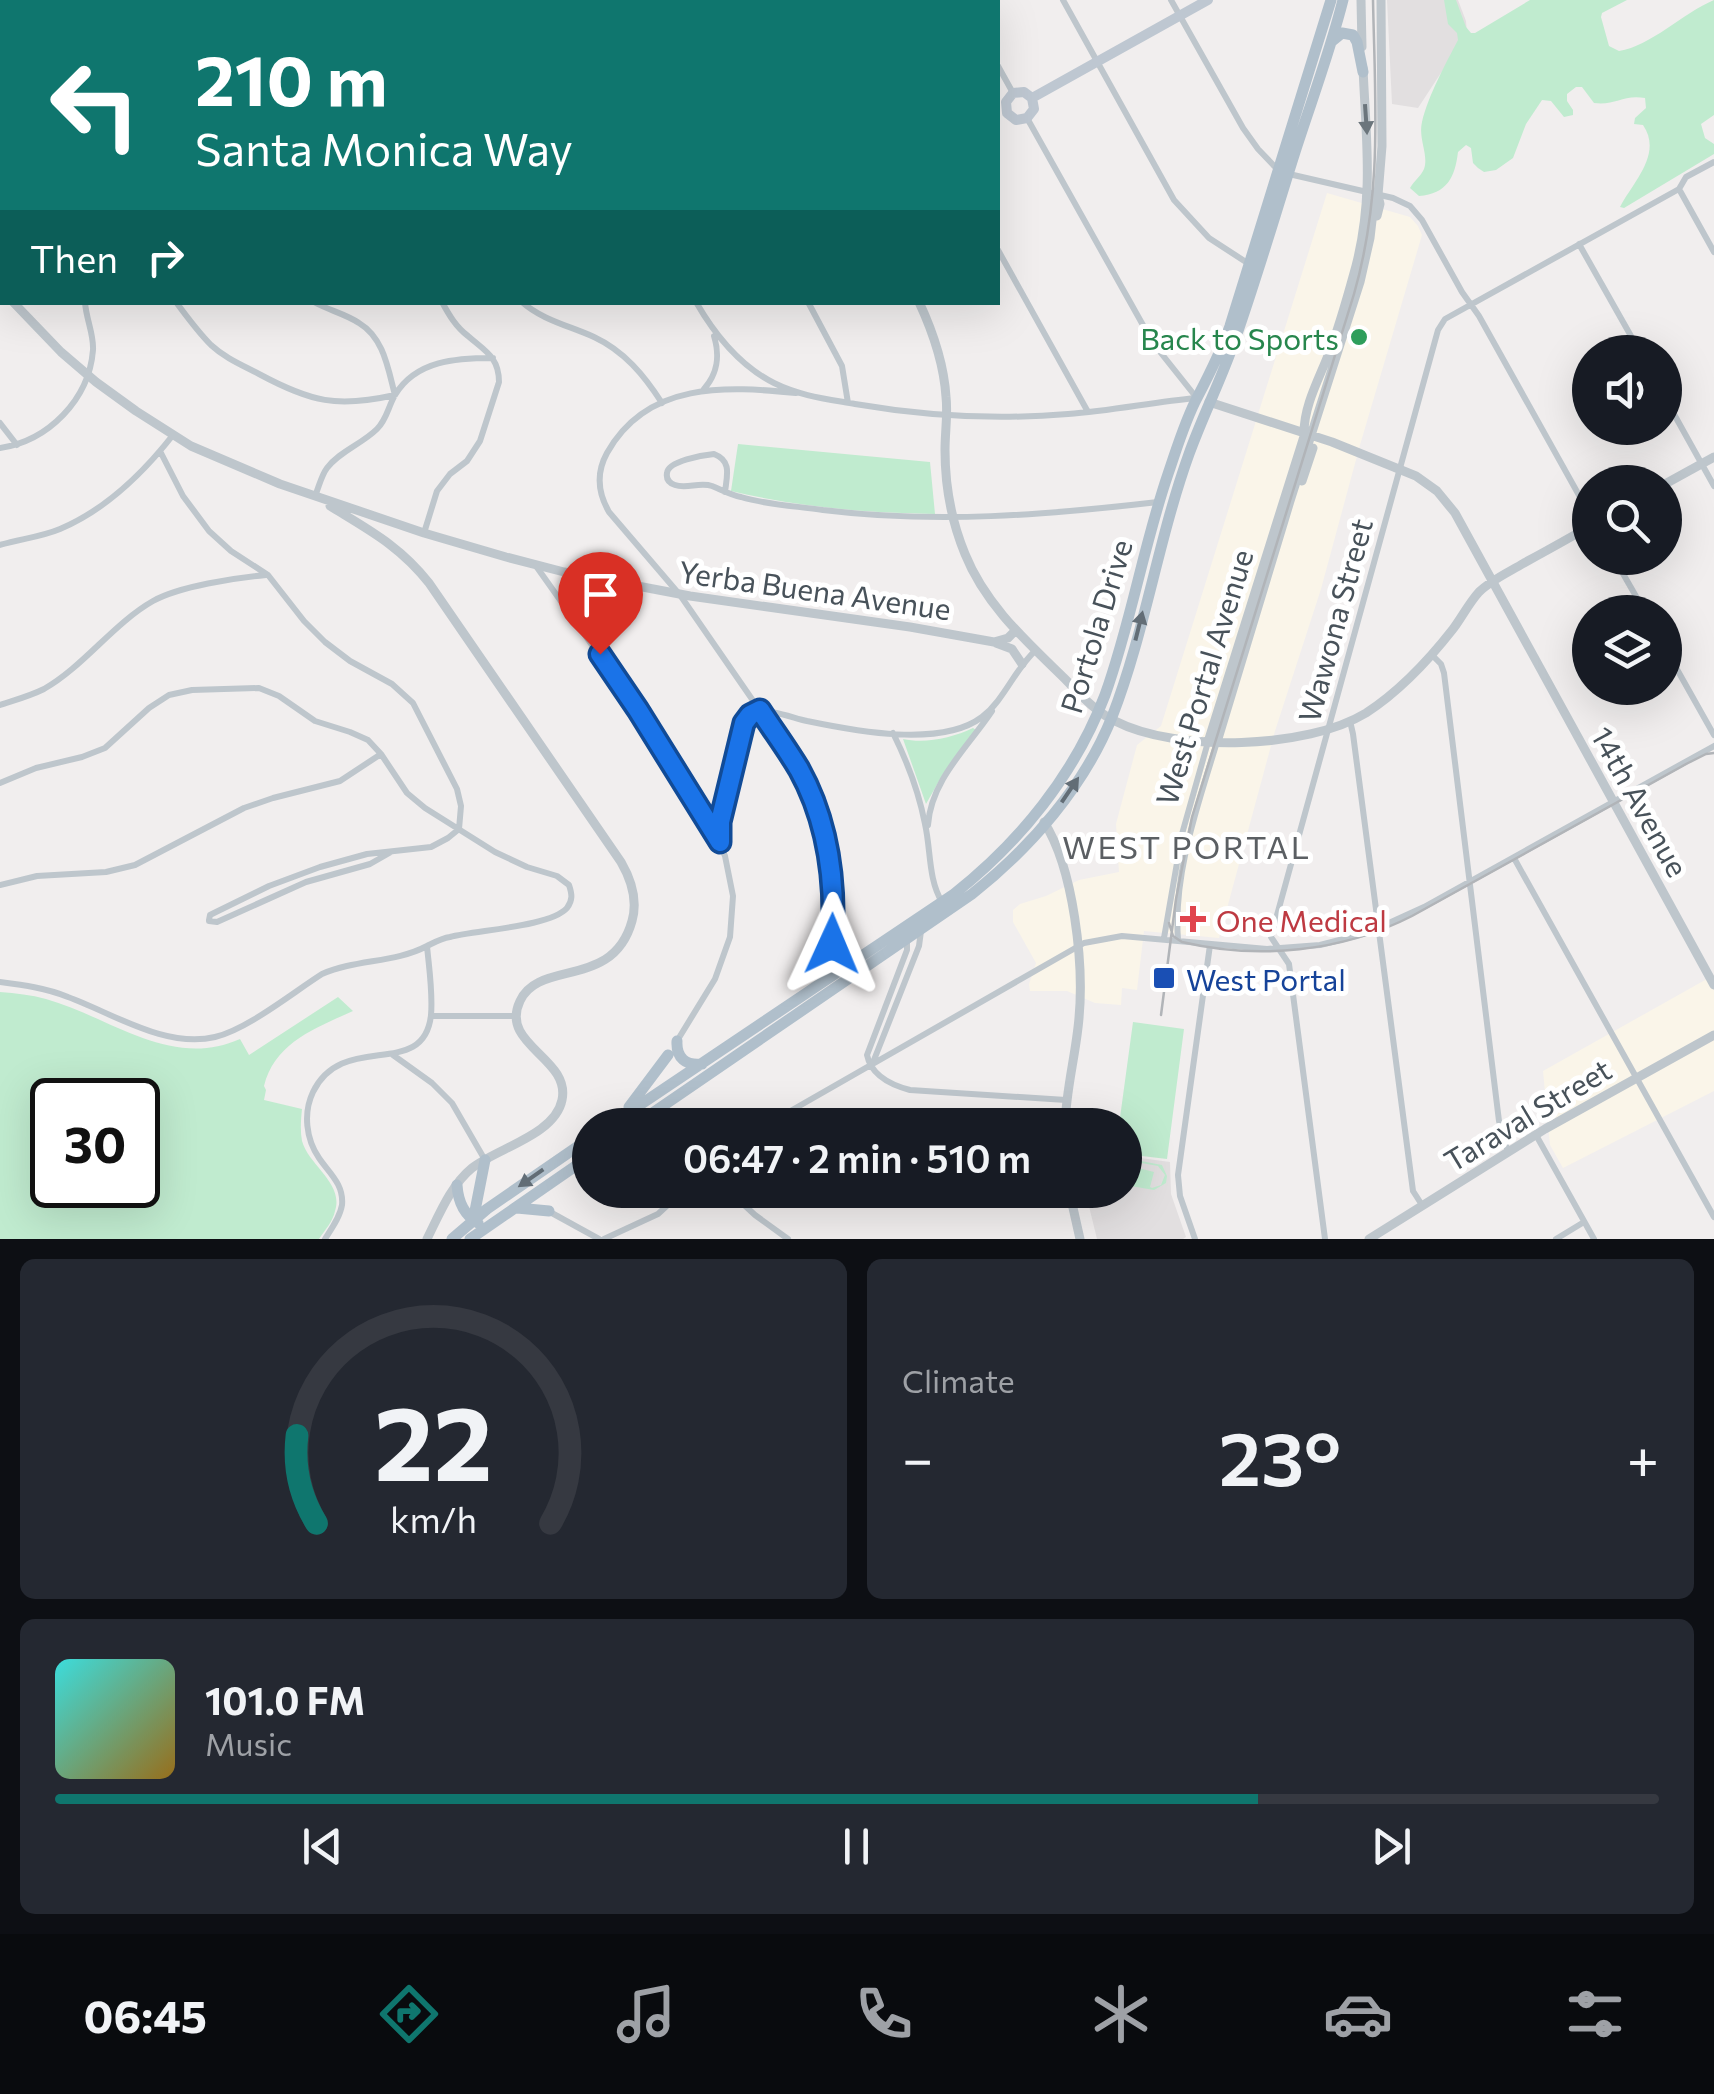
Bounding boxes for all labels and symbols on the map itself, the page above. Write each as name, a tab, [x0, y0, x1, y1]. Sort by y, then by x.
one-way arrow	[1358, 103, 1374, 135]
place label: Back to Sports	[1140, 319, 1339, 356]
marker: Back to Sports	[1348, 326, 1370, 348]
street label: Wawona Street	[1289, 514, 1379, 726]
street label: Portola Drive	[1051, 535, 1139, 717]
street label: West Portal Avenue	[1146, 545, 1260, 809]
pin	[558, 552, 643, 655]
street label: Yerba Buena Avenue	[677, 552, 953, 626]
one-way arrow	[1132, 610, 1148, 641]
street label: 14th Avenue	[1585, 719, 1697, 883]
one-way arrow	[1060, 776, 1079, 804]
district label: WEST PORTAL	[1062, 826, 1312, 866]
position arrow	[780, 892, 884, 996]
place label: One Medical	[1216, 901, 1387, 938]
marker: One Medical	[1180, 906, 1206, 932]
place label: West Portal	[1186, 960, 1346, 997]
marker: West Portal	[1151, 965, 1177, 991]
street label: Taraval Street	[1437, 1050, 1617, 1178]
speed limit sign: 30	[30, 1078, 160, 1208]
one-way arrow	[517, 1168, 544, 1187]

